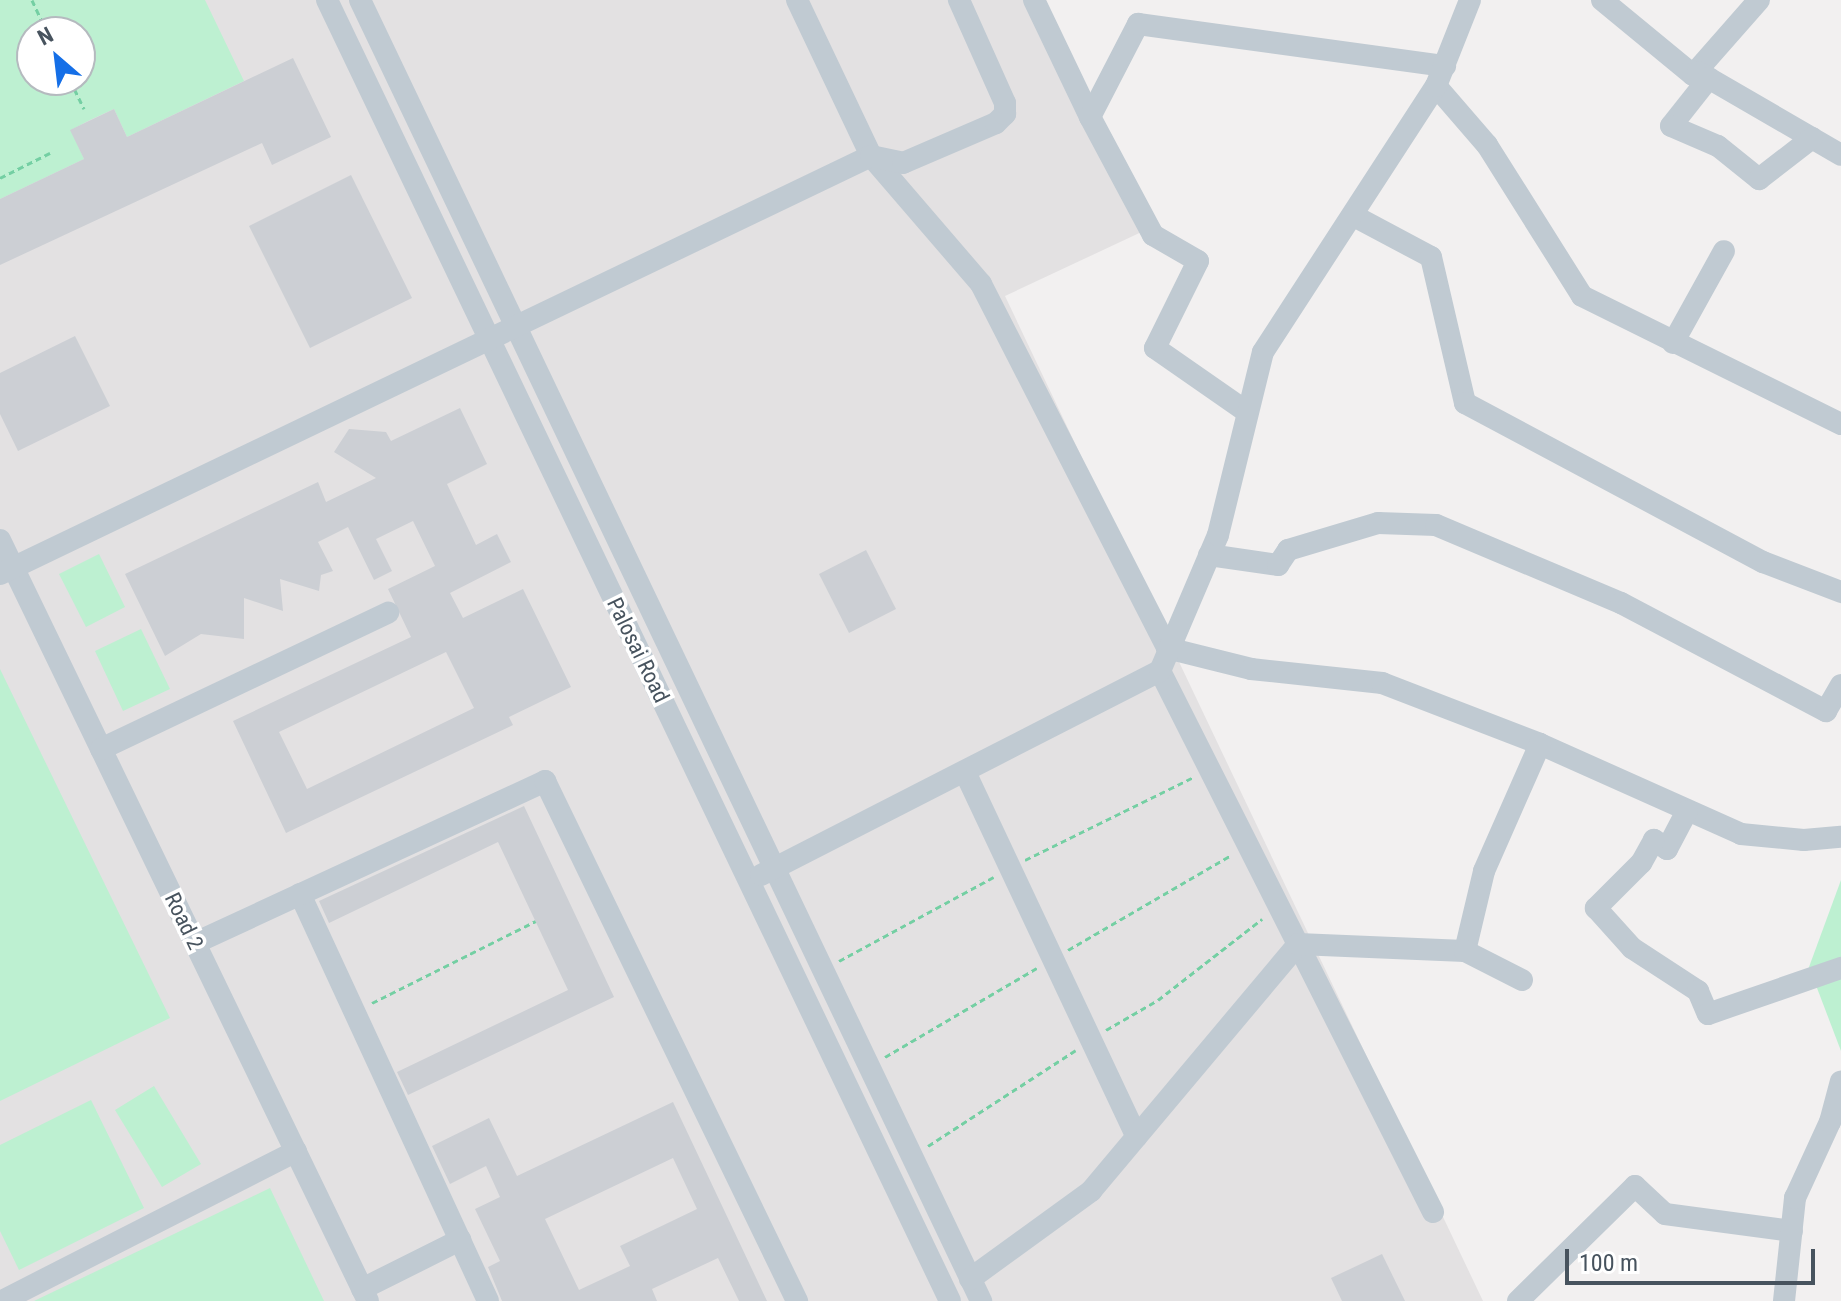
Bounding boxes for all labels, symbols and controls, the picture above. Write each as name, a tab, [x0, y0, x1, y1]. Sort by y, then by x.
north arrow	[16, 16, 96, 96]
text: N	[34, 22, 57, 50]
street label: Palosai Road	[601, 593, 675, 707]
street label: Road 2	[159, 888, 209, 954]
scale bar	[1569, 1233, 1819, 1283]
text: 100 m	[1579, 1249, 1638, 1277]

